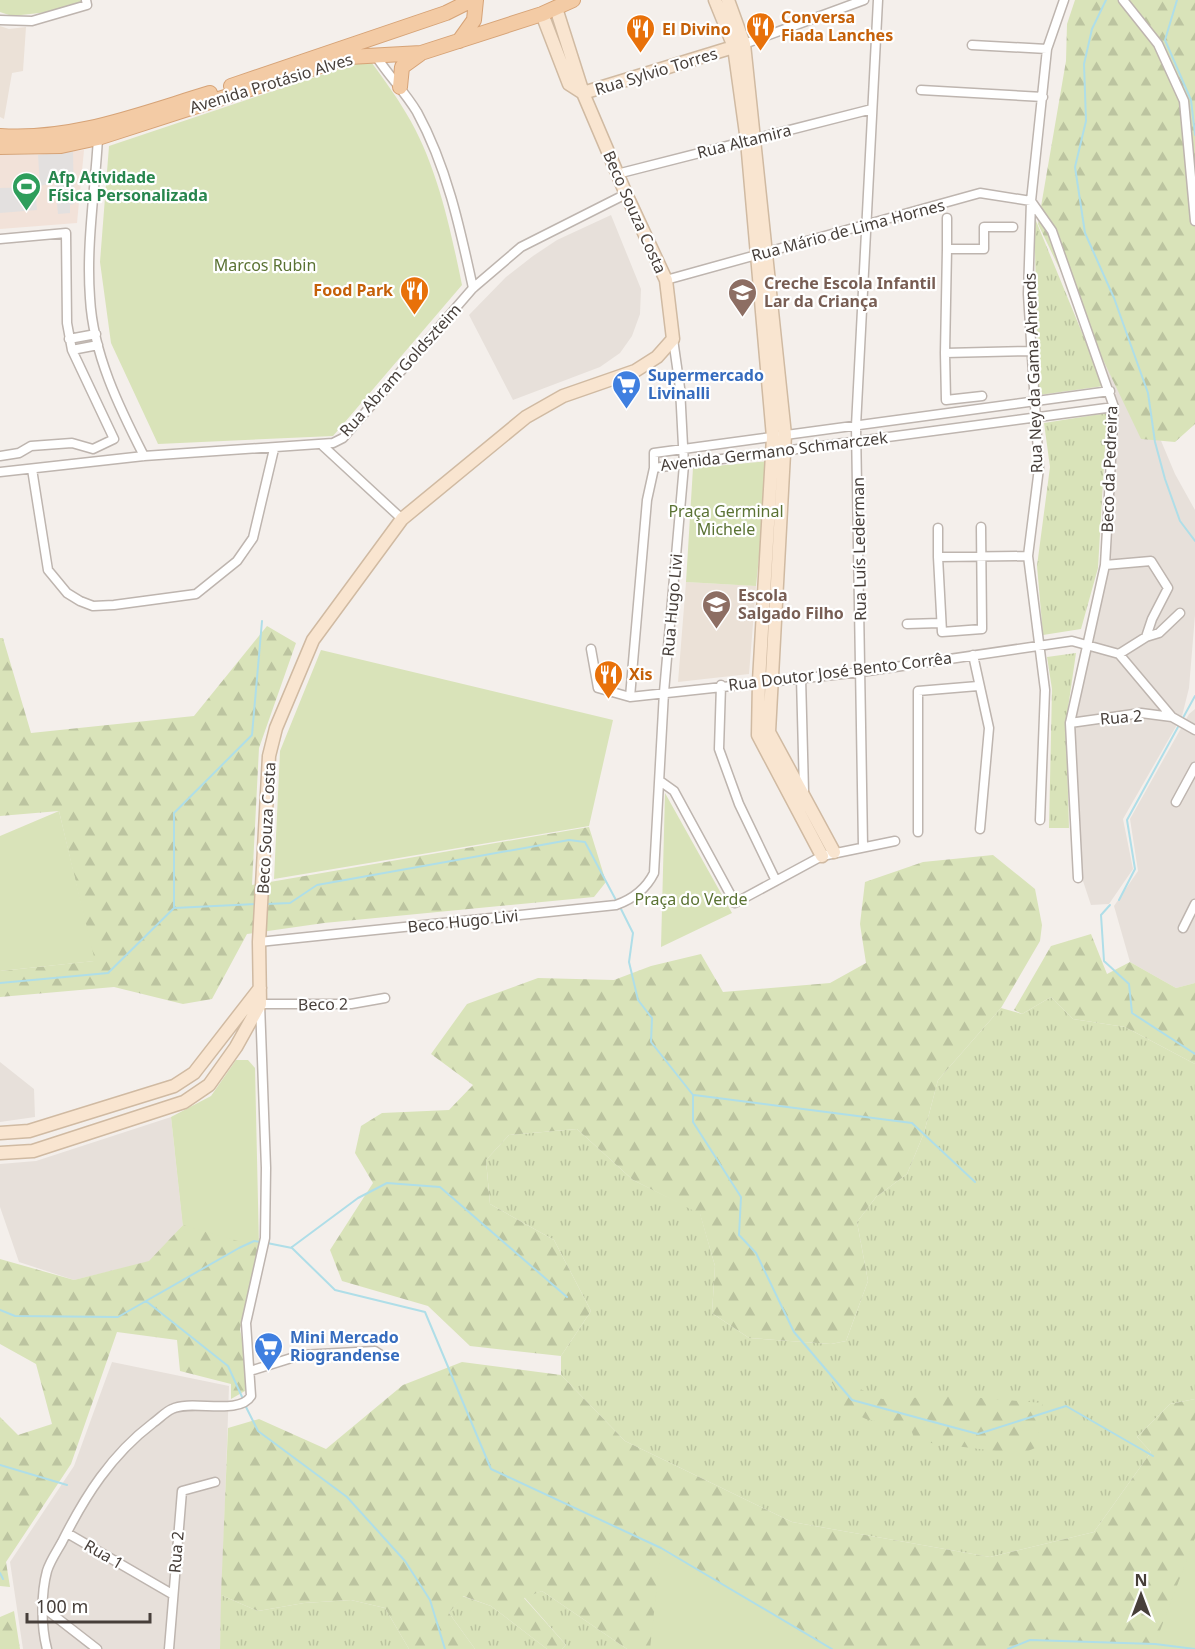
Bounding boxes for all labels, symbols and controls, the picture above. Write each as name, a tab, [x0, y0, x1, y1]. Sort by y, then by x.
place label: Conversa Fiada Lanches	[781, 6, 893, 46]
restaurant icon: Conversa Fiada Lanches	[744, 10, 776, 52]
restaurant icon: El Divino	[625, 13, 657, 55]
place label: El Divino	[662, 18, 731, 40]
street label: Rua Sylvio Torres	[592, 42, 720, 100]
street label: Avenida Protásio Alves	[187, 48, 355, 118]
street label: Rua Altamira	[695, 119, 793, 163]
street label: Beco Souza Costa	[598, 147, 672, 277]
place label: Afp Atividade Física Personalizada	[48, 166, 208, 206]
sports icon: Afp Atividade Física Personalizada	[11, 170, 43, 212]
street label: Rua Mário de Lima Hornes	[749, 194, 947, 266]
park label: Marcos Rubin	[214, 254, 316, 276]
place label: Creche Escola Infantil Lar da Criança	[764, 272, 936, 312]
street label: Rua Ney da Gama Ahrends	[1019, 272, 1047, 474]
restaurant icon: Food Park	[398, 274, 430, 316]
school or university icon: Creche Escola Infantil Lar da Criança	[727, 276, 759, 318]
place label: Food Park	[313, 279, 393, 301]
street label: Rua Abram Goldszteim	[334, 299, 466, 441]
place label: Supermercado Livinalli	[648, 364, 764, 404]
supermarket icon: Supermercado Livinalli	[611, 368, 643, 410]
street label: Beco da Pedreira	[1096, 405, 1122, 533]
street label: Avenida Germano Schmarczek	[659, 426, 889, 476]
street label: Rua Luís Lederman	[847, 477, 871, 621]
park label: Praça Germinal Michele	[668, 500, 784, 540]
street label: Rua Hugo Livi	[657, 553, 687, 657]
place label: Escola Salgado Filho	[738, 584, 844, 624]
school or university icon: Escola Salgado Filho	[701, 588, 733, 630]
street label: Rua Doutor José Bento Corrêa	[727, 646, 953, 696]
restaurant icon: Xis	[592, 658, 624, 700]
place label: Xis	[629, 663, 653, 685]
street label: Rua 2	[1099, 704, 1143, 730]
street label: Beco Souza Costa	[252, 761, 280, 895]
park label: Praça do Verde	[635, 888, 747, 910]
street label: Beco Hugo Livi	[407, 904, 519, 938]
street label: Beco 2	[298, 993, 348, 1015]
place label: Mini Mercado Riograndense	[290, 1326, 400, 1366]
supermarket icon: Mini Mercado Riograndense	[253, 1330, 285, 1372]
street label: Rua 2	[163, 1530, 189, 1574]
street label: Rua 1	[80, 1534, 128, 1574]
north arrow	[1111, 1565, 1171, 1625]
text: N	[1134, 1569, 1148, 1591]
scale bar	[27, 1586, 150, 1624]
text: 100 m	[36, 1594, 88, 1618]

